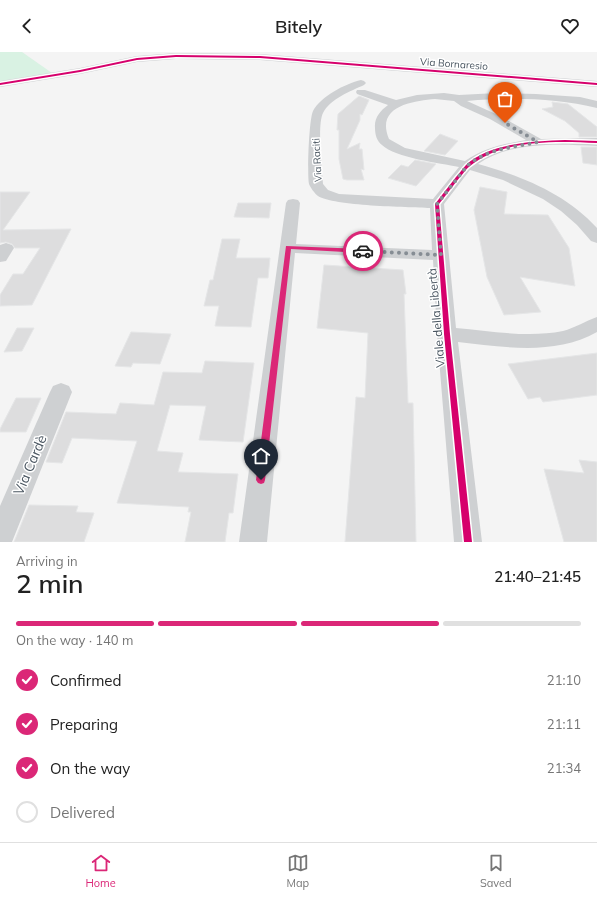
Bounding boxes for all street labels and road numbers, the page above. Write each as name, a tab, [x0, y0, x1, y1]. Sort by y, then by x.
street label: Via Bornaresio	[420, 55, 489, 73]
street label: Via Raciti	[309, 138, 325, 182]
street label: Viale della Libertà	[424, 268, 448, 368]
street label: Via Cardè	[9, 432, 51, 498]

